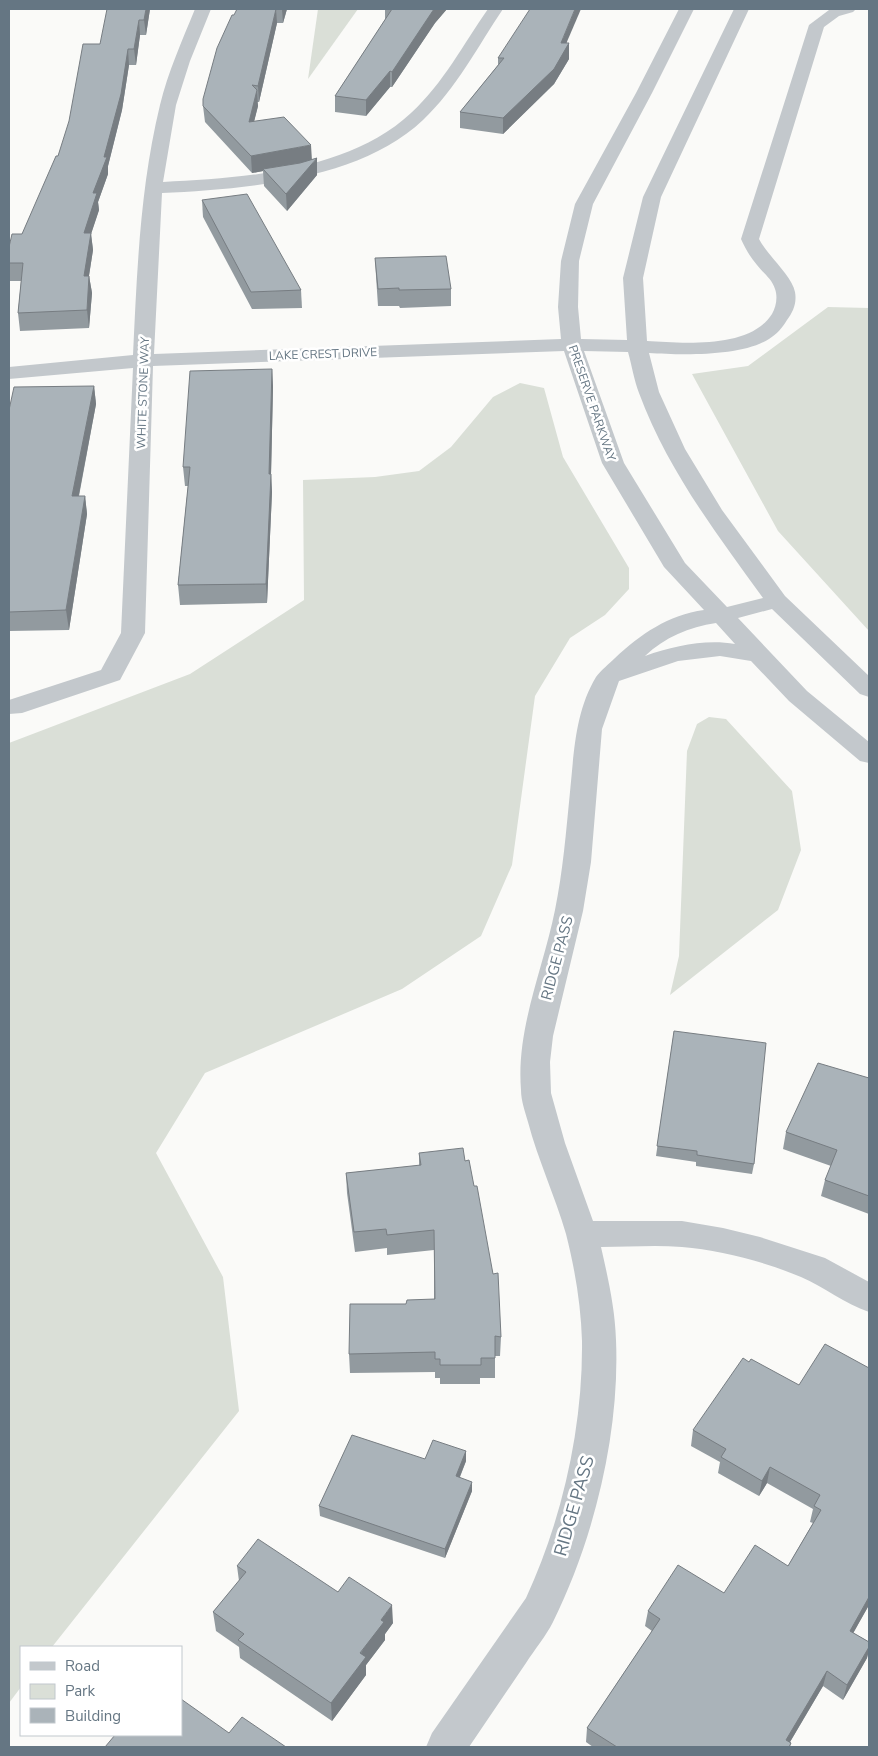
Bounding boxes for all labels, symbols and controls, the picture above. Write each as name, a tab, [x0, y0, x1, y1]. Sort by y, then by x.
street label: WHITE STONE WAY	[133, 336, 153, 449]
street label: PRESERVE PARKWAY	[565, 343, 620, 464]
street label: LAKE CREST DRIVE	[269, 344, 377, 364]
street label: RIDGE PASS	[536, 914, 578, 1002]
street label: RIDGE PASS	[548, 1453, 600, 1559]
legend	[20, 1646, 182, 1736]
text: Road	[65, 1656, 100, 1676]
text: Park	[65, 1681, 95, 1701]
text: Building	[65, 1706, 121, 1726]

